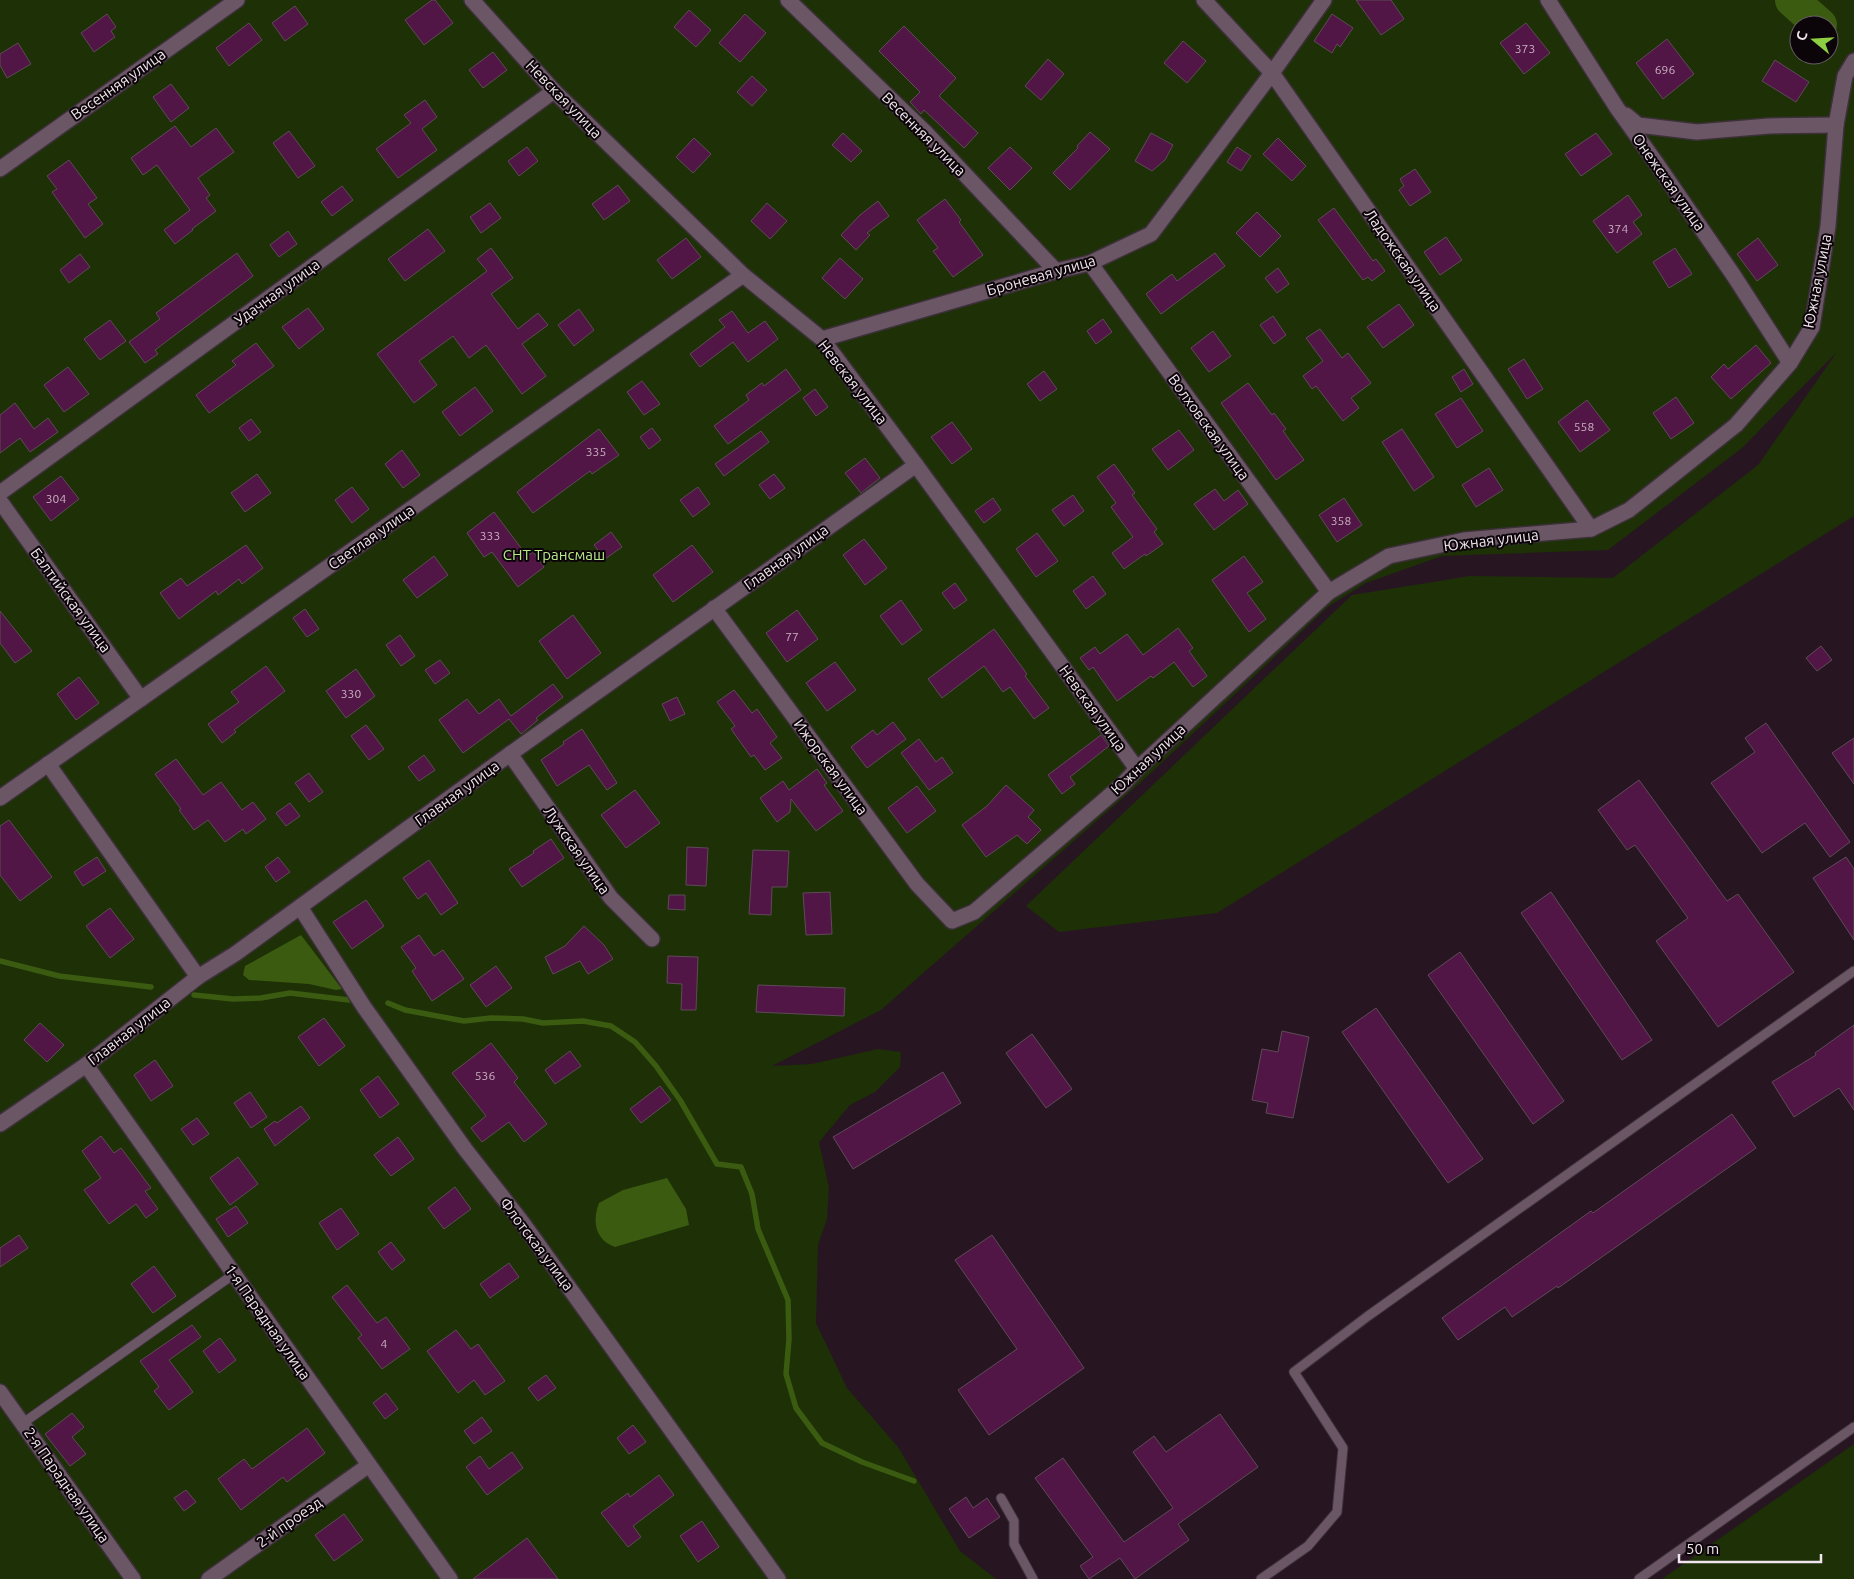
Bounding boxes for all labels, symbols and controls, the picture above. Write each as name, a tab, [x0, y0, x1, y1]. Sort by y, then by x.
north arrow	[1789, 15, 1839, 65]
text: С	[1793, 29, 1811, 43]
house number: 373	[1515, 42, 1535, 55]
street label: Весенняя улица	[68, 45, 168, 123]
street label: Невская улица	[522, 56, 606, 142]
house number: 696	[1655, 63, 1675, 76]
street label: Весенняя улица	[879, 89, 969, 179]
street label: Онежская улица	[1629, 130, 1709, 234]
street label: Ладожская улица	[1361, 205, 1445, 315]
house number: 374	[1608, 222, 1628, 235]
street label: Южная улица	[1800, 233, 1834, 329]
street label: Броневая улица	[985, 251, 1097, 299]
street label: Удачная улица	[231, 255, 323, 329]
street label: Невская улица	[815, 337, 891, 427]
street label: Волховская улица	[1165, 371, 1253, 483]
house number: 558	[1574, 420, 1594, 433]
house number: 335	[586, 445, 606, 458]
house number: 304	[46, 492, 66, 505]
street label: Светлая улица	[325, 501, 417, 573]
house number: 358	[1331, 514, 1351, 527]
street label: Главная улица	[741, 521, 831, 593]
street label: Южная улица	[1443, 526, 1539, 554]
house number: 333	[480, 529, 500, 542]
street label: Балтийская улица	[27, 544, 115, 656]
park label: СНТ Трансмаш	[503, 546, 605, 563]
house number: 77	[785, 630, 799, 643]
street label: Невская улица	[1056, 662, 1130, 754]
house number: 330	[341, 687, 361, 700]
street label: Ижорская улица	[791, 716, 871, 818]
street label: Южная улица	[1107, 720, 1189, 798]
street label: Главная улица	[412, 757, 502, 829]
street label: Лужская улица	[540, 803, 614, 897]
street label: Главная улица	[84, 994, 174, 1068]
house number: 536	[475, 1069, 495, 1082]
street label: Флотская улица	[497, 1194, 577, 1294]
street label: 1-я Парадная улица	[222, 1261, 314, 1383]
house number: 4	[381, 1337, 388, 1350]
street label: 2-я Парадная улица	[21, 1424, 113, 1546]
street label: 2-й проезд	[253, 1493, 325, 1551]
scale bar	[1679, 1532, 1822, 1564]
text: 50 m	[1686, 1540, 1719, 1557]

